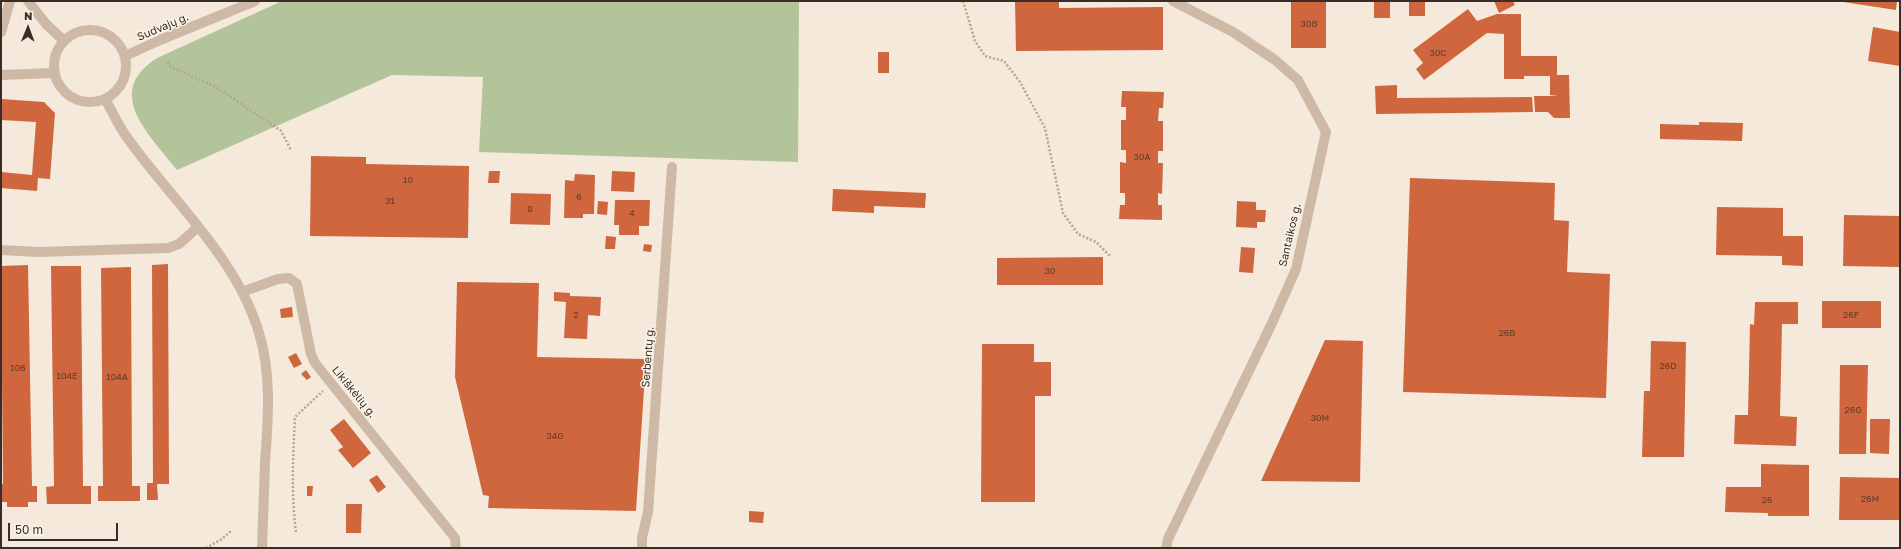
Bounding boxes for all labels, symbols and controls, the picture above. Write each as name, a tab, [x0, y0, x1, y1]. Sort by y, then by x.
north arrow	[8, 8, 48, 48]
text: N	[24, 9, 33, 22]
street label: Sudvajų g.	[135, 10, 191, 44]
house number: 30B	[1301, 19, 1317, 29]
house number: 30C	[1430, 48, 1446, 58]
house number: 30A	[1134, 152, 1150, 162]
house number: 10	[403, 175, 413, 185]
house number: 6	[576, 192, 582, 202]
house number: 31	[385, 196, 395, 206]
street label: Santaikos g.	[1276, 202, 1304, 268]
house number: 8	[527, 204, 533, 214]
house number: 4	[629, 208, 635, 218]
house number: 30	[1045, 266, 1055, 276]
house number: 2	[573, 310, 579, 320]
house number: 26F	[1843, 310, 1859, 320]
street label: Serbentų g.	[639, 326, 657, 388]
house number: 26B	[1499, 328, 1515, 338]
house number: 26D	[1660, 361, 1676, 371]
house number: 106	[10, 363, 26, 373]
street label: Likiškėlių g.	[329, 364, 379, 420]
house number: 104E	[57, 371, 77, 381]
house number: 104A	[106, 372, 128, 382]
house number: 26G	[1844, 405, 1862, 415]
house number: 30M	[1311, 413, 1329, 423]
house number: 34G	[546, 431, 564, 441]
house number: 26M	[1861, 494, 1879, 504]
house number: 26	[1762, 495, 1772, 505]
scale bar	[10, 515, 120, 541]
text: 50 m	[15, 522, 43, 537]

